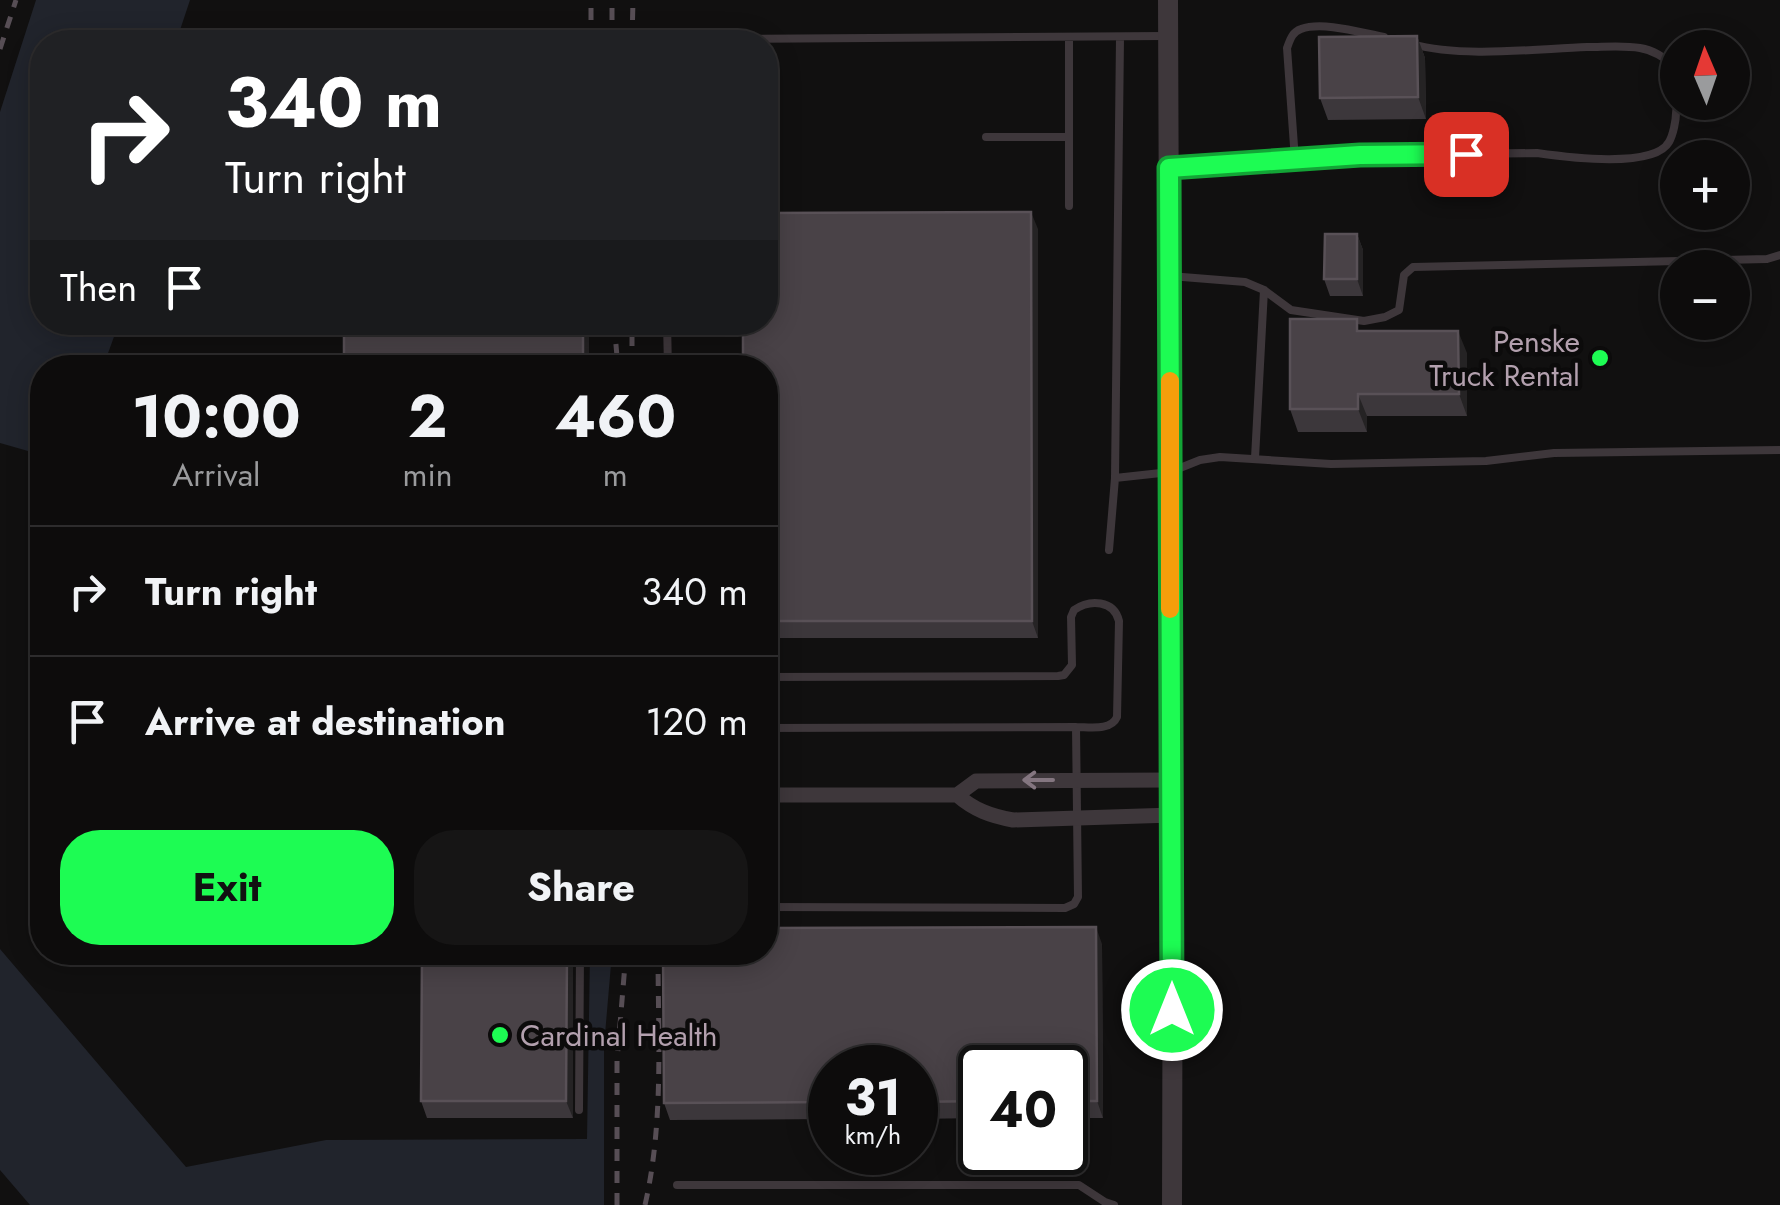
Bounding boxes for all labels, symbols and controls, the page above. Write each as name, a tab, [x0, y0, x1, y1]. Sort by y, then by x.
north arrow	[1660, 30, 1750, 120]
map controls	[1660, 30, 1750, 340]
text: 340 m	[225, 52, 442, 153]
icon: right	[60, 70, 190, 200]
pin	[1424, 112, 1509, 197]
icon: arrive	[1439, 127, 1494, 182]
button: +	[1660, 140, 1750, 230]
text: Turn right	[225, 145, 406, 210]
button: −	[1660, 250, 1750, 340]
text: Then	[60, 260, 137, 315]
icon: arrive	[157, 260, 212, 315]
place label: Penske Truck Rental	[1429, 320, 1580, 397]
marker: Penske Truck Rental	[1589, 347, 1611, 369]
text: 10:00	[132, 373, 301, 460]
text: 2	[408, 373, 447, 460]
text: 460	[554, 373, 676, 460]
text: Arrival	[172, 452, 260, 498]
text: min	[403, 452, 453, 498]
text: m	[603, 452, 628, 498]
icon: right	[60, 564, 115, 619]
text: Turn right	[145, 564, 317, 619]
text: 340 m	[641, 564, 748, 619]
icon: arrive	[60, 694, 115, 749]
text: Arrive at destination	[145, 694, 506, 749]
text: 120 m	[645, 694, 748, 749]
one-way arrow	[1023, 770, 1056, 790]
button: Exit	[60, 830, 394, 945]
button: Share	[414, 830, 748, 945]
position arrow	[1120, 958, 1224, 1062]
place label: Cardinal Health	[520, 1014, 717, 1057]
marker: Cardinal Health	[489, 1024, 511, 1046]
speed limit sign: 40	[958, 1045, 1088, 1175]
text: 31	[845, 1061, 901, 1134]
text: km/h	[845, 1117, 901, 1153]

